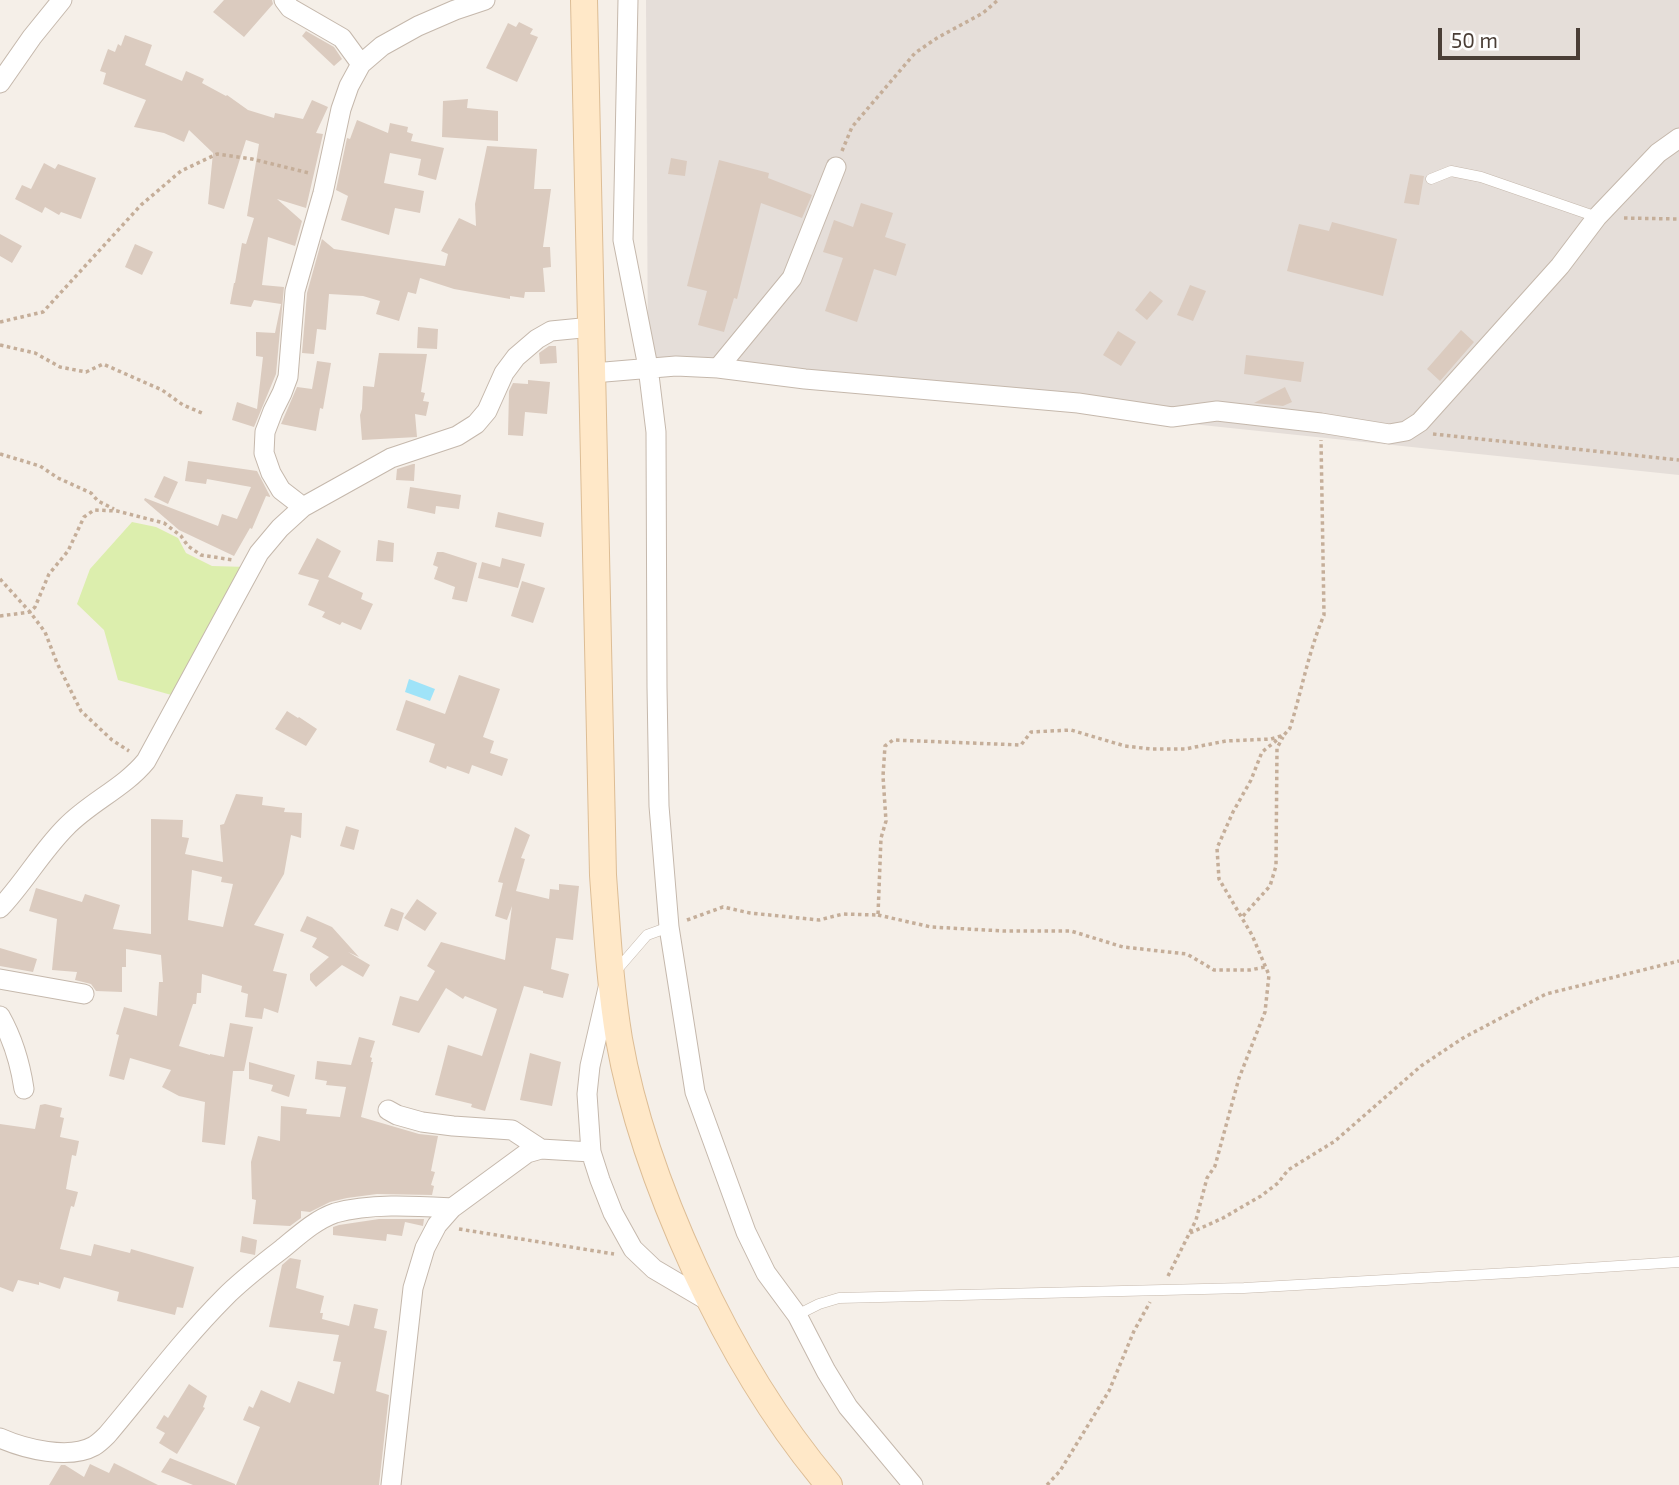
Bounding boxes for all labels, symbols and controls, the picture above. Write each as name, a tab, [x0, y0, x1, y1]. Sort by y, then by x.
scale bar	[1441, 14, 1583, 58]
text: 50 m	[1451, 27, 1498, 52]

